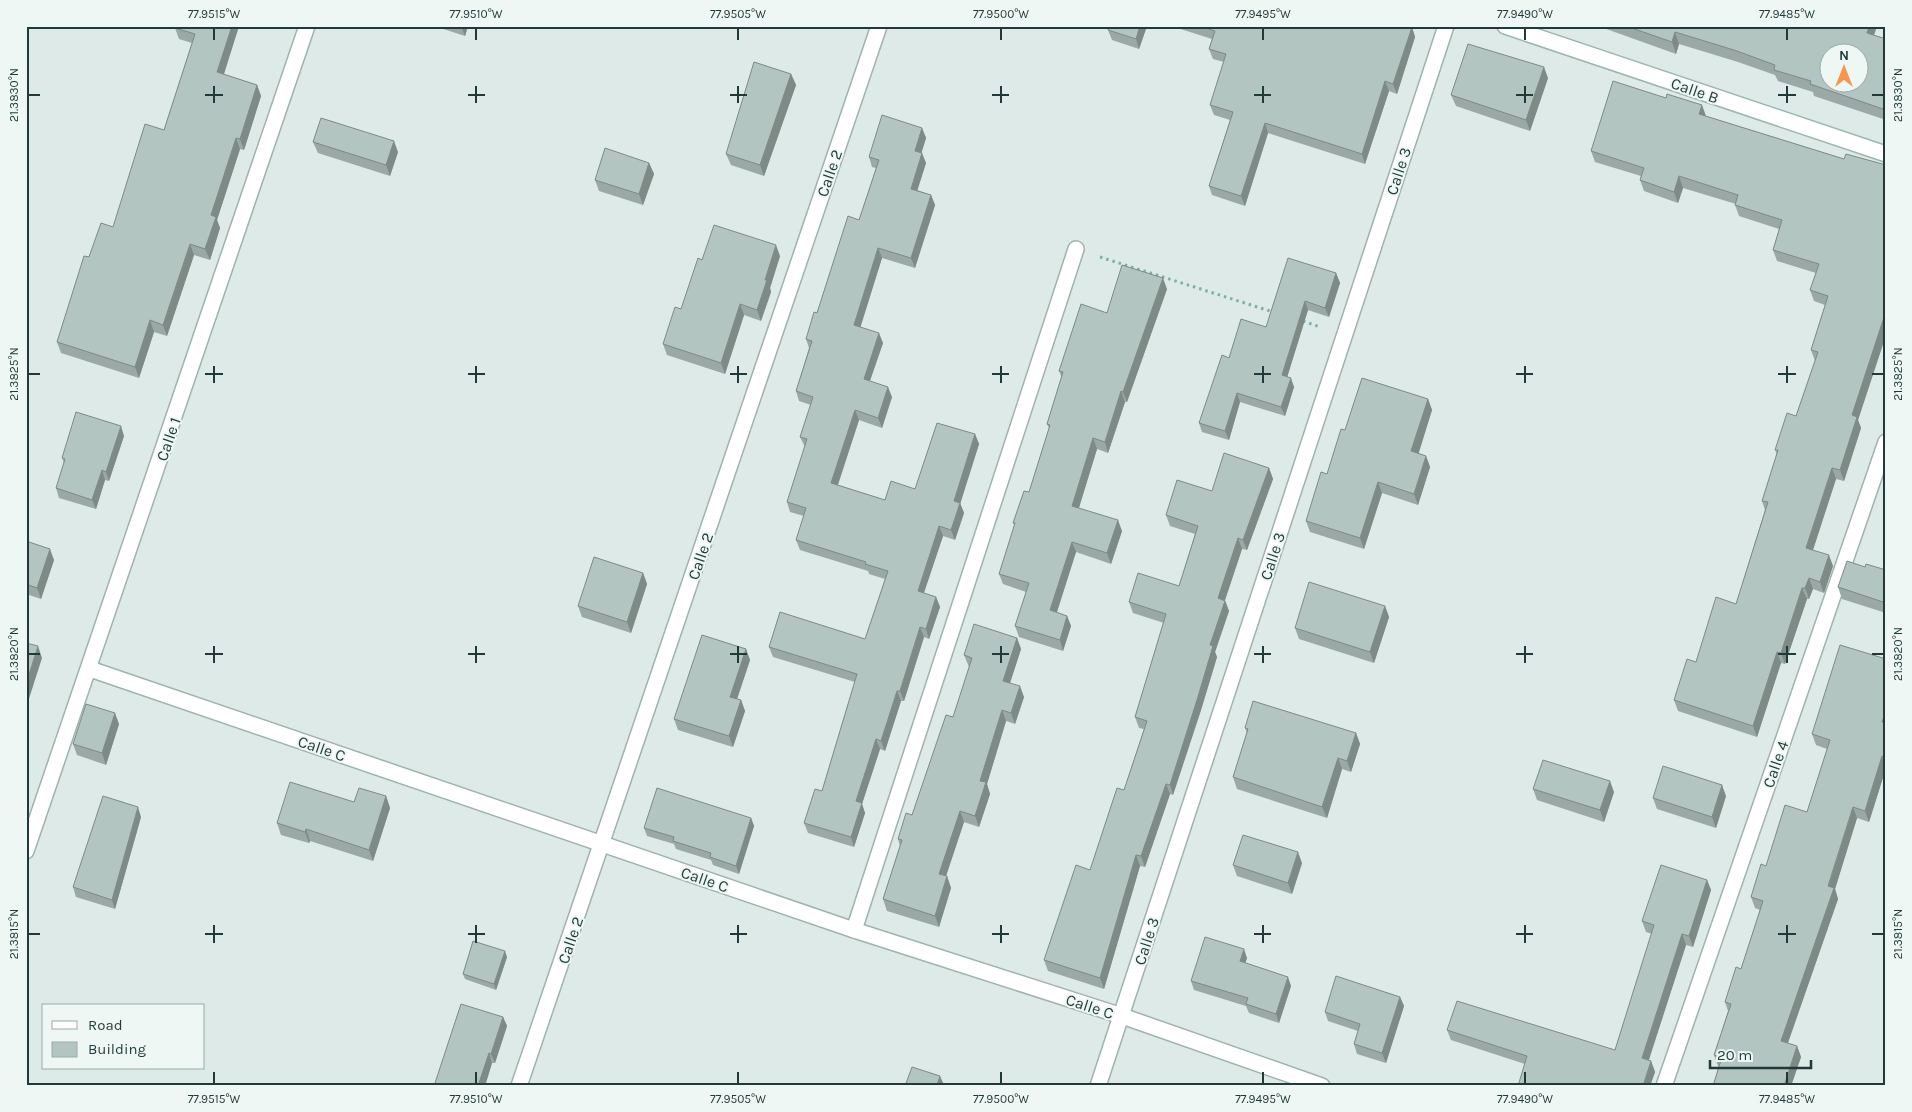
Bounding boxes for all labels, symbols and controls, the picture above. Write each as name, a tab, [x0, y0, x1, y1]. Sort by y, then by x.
text: 77.9515°W	[188, 7, 241, 21]
text: 77.9510°W	[449, 7, 503, 21]
text: 77.9505°W	[710, 7, 766, 21]
text: 77.9500°W	[973, 7, 1029, 21]
text: 77.9495°W	[1235, 7, 1291, 21]
text: 77.9490°W	[1497, 7, 1553, 21]
text: 77.9485°W	[1759, 7, 1815, 21]
north arrow	[1820, 42, 1870, 92]
text: N	[1839, 47, 1849, 64]
text: 21.3830°N	[7, 68, 21, 122]
text: 21.3830°N	[1891, 68, 1905, 122]
street label: Calle B	[1668, 73, 1721, 108]
street label: Calle 3	[1382, 145, 1415, 197]
street label: Calle 2	[813, 147, 846, 199]
text: 21.3825°N	[7, 347, 21, 401]
text: 21.3825°N	[1891, 347, 1905, 401]
street label: Calle 1	[152, 415, 185, 463]
street label: Calle 2	[684, 530, 717, 582]
street label: Calle 3	[1256, 530, 1289, 582]
text: 21.3820°N	[7, 627, 21, 681]
text: 21.3820°N	[1891, 627, 1905, 681]
street label: Calle C	[295, 731, 348, 766]
street label: Calle 4	[1759, 738, 1792, 790]
street label: Calle C	[678, 862, 731, 897]
text: 21.3815°N	[7, 909, 21, 959]
text: 21.3815°N	[1891, 909, 1905, 959]
street label: Calle 2	[554, 914, 587, 966]
street label: Calle 3	[1130, 915, 1163, 967]
street label: Calle C	[1063, 990, 1116, 1023]
legend	[42, 1004, 205, 1070]
text: Road	[88, 1016, 123, 1034]
scale bar	[1710, 1037, 1811, 1069]
text: Building	[88, 1040, 146, 1058]
text: 20 m	[1717, 1046, 1752, 1064]
text: 77.9515°W	[188, 1092, 241, 1106]
text: 77.9510°W	[449, 1092, 503, 1106]
text: 77.9505°W	[710, 1092, 766, 1106]
text: 77.9500°W	[973, 1092, 1029, 1106]
text: 77.9495°W	[1235, 1092, 1291, 1106]
text: 77.9490°W	[1497, 1092, 1553, 1106]
text: 77.9485°W	[1759, 1092, 1815, 1106]

